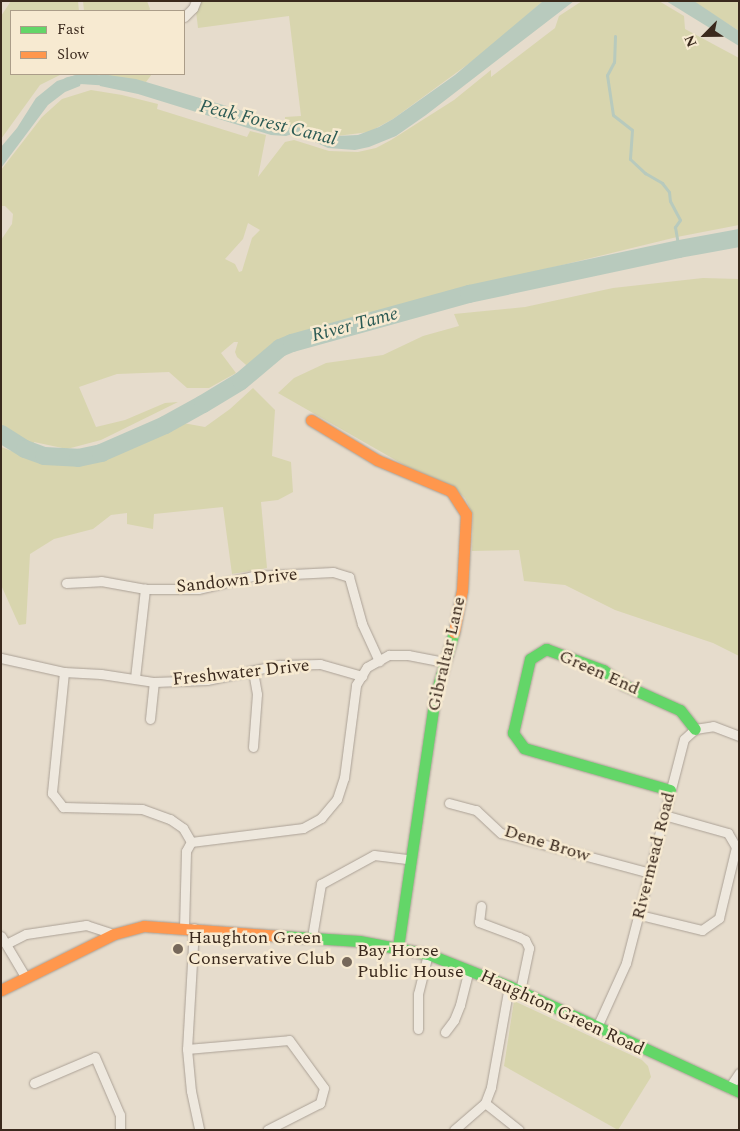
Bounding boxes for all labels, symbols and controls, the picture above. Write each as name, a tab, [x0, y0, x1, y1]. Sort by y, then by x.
legend	[10, 10, 185, 75]
north arrow	[680, 10, 730, 60]
text: Fast	[57, 18, 85, 41]
text: N	[679, 32, 703, 50]
text: Slow	[57, 43, 89, 66]
water label: Peak Forest Canal	[197, 95, 339, 151]
water label: River Tame	[309, 303, 401, 347]
street label: Sandown Drive	[175, 564, 299, 598]
street label: Gibraltar Lane	[423, 595, 471, 713]
street label: Green End	[555, 646, 643, 700]
street label: Freshwater Drive	[171, 655, 311, 691]
street label: Rivermead Road	[628, 790, 680, 922]
street label: Dene Brow	[501, 821, 593, 867]
place label: Haughton Green Conservative Club	[188, 928, 335, 971]
place label: Bay Horse Public House	[357, 941, 464, 984]
marker: Haughton Green Conservative Club	[172, 943, 184, 955]
marker: Bay Horse Public House	[341, 956, 353, 968]
street label: Haughton Green Road	[476, 965, 648, 1061]

